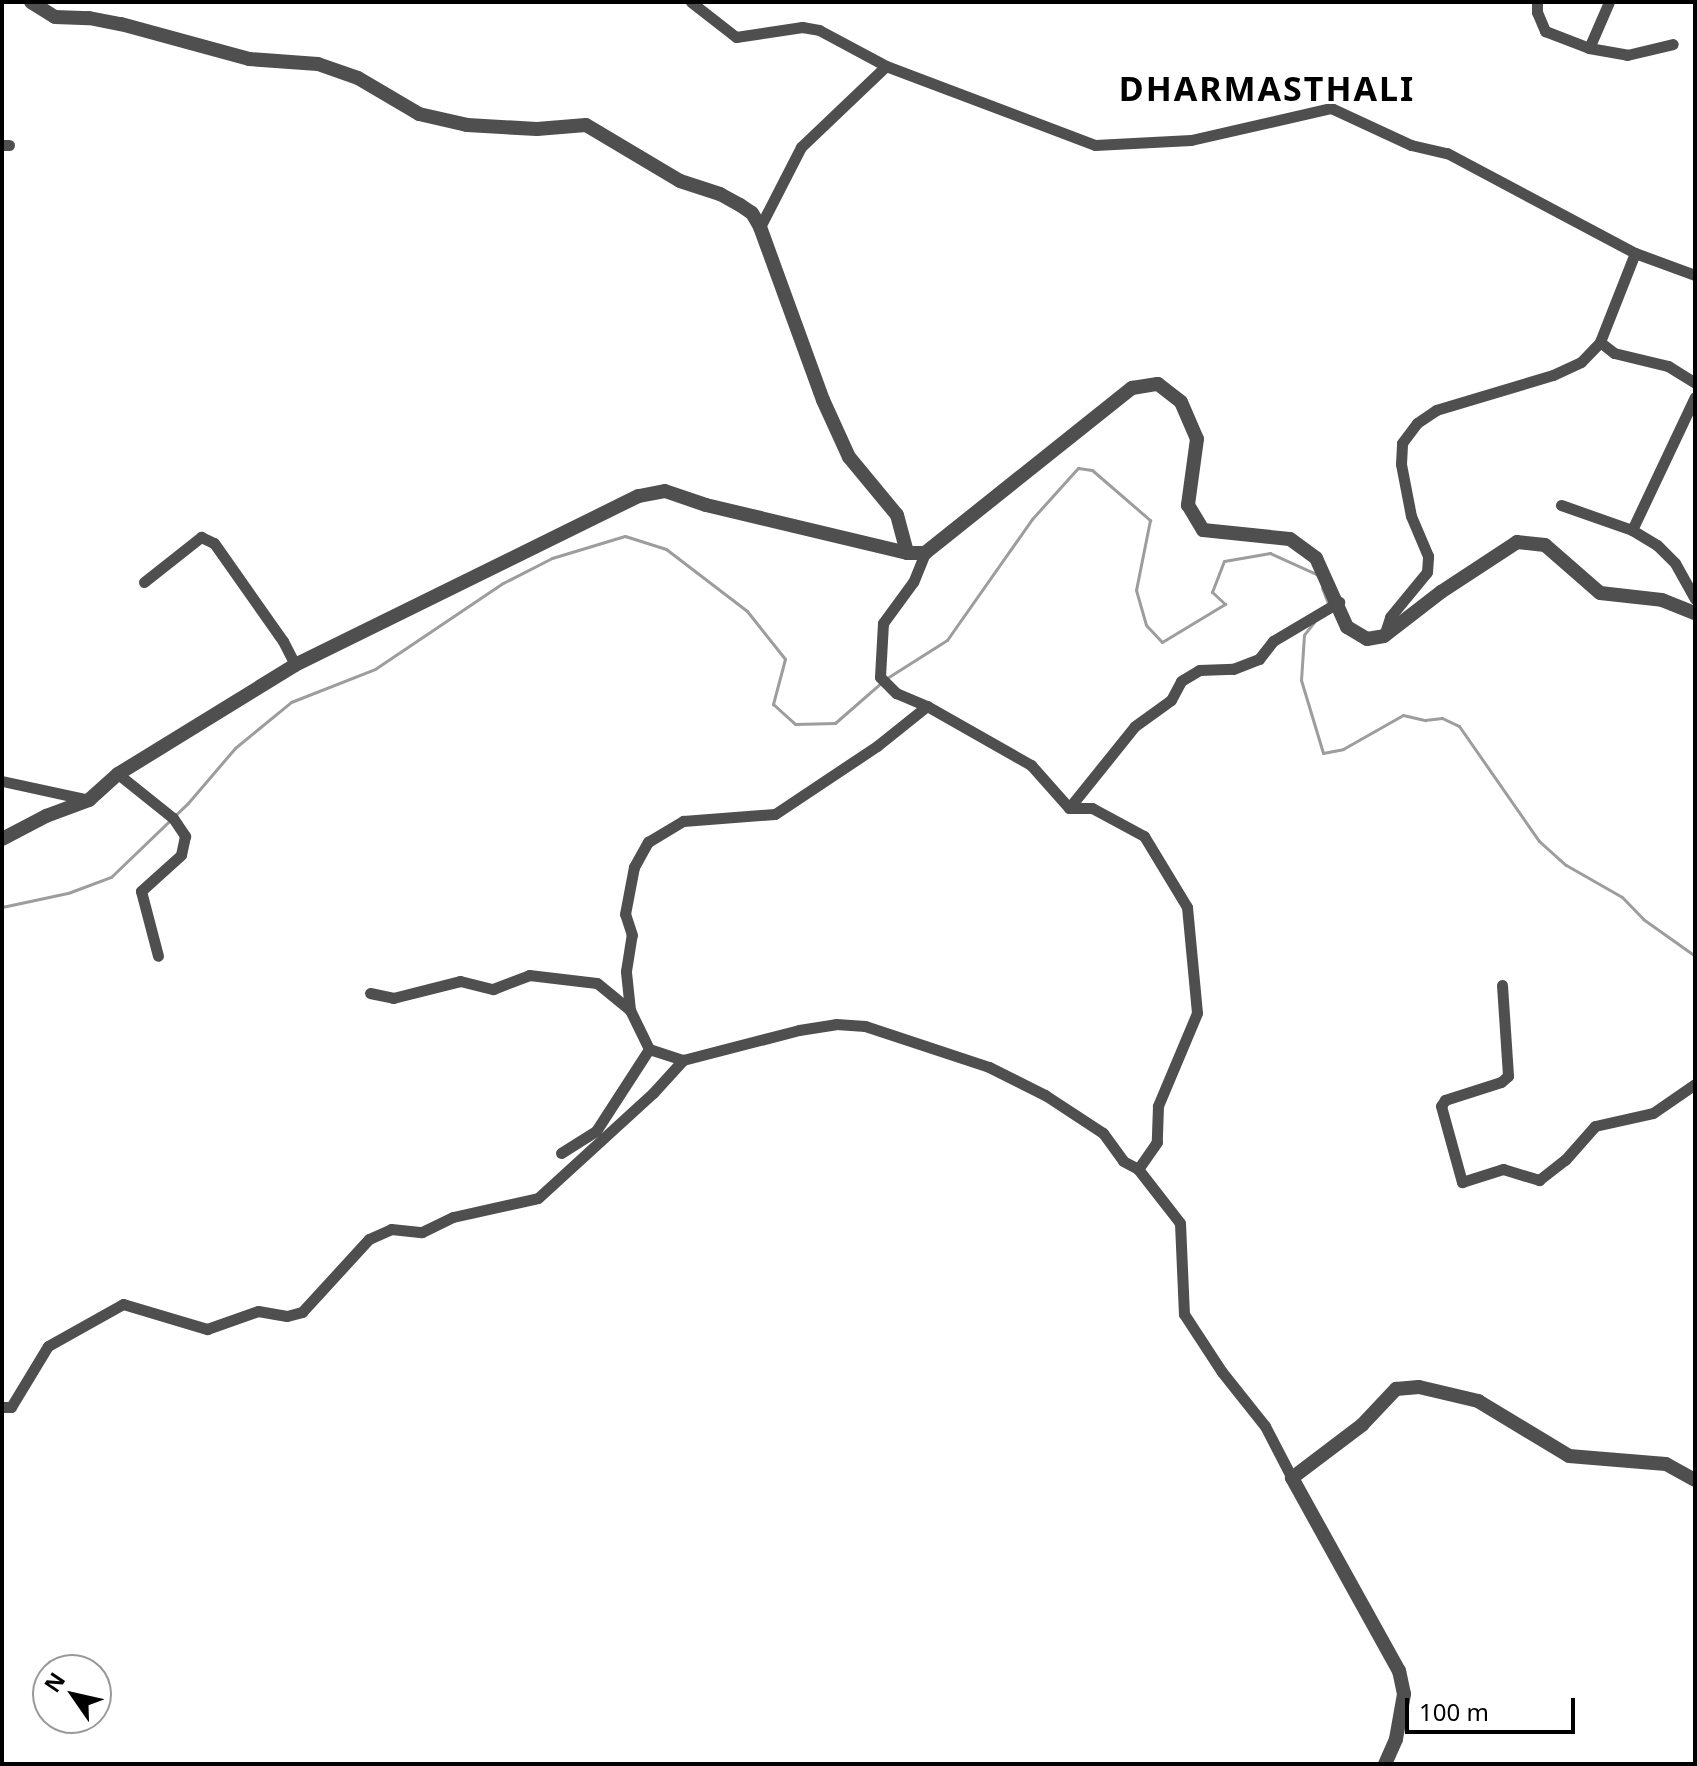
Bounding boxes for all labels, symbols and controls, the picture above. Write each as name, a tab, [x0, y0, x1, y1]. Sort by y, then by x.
district label: DHARMASTHALI	[1119, 69, 1415, 109]
north arrow	[32, 1654, 112, 1734]
text: N	[36, 1666, 71, 1698]
scale bar	[1409, 1682, 1579, 1732]
text: 100 m	[1419, 1695, 1489, 1728]

